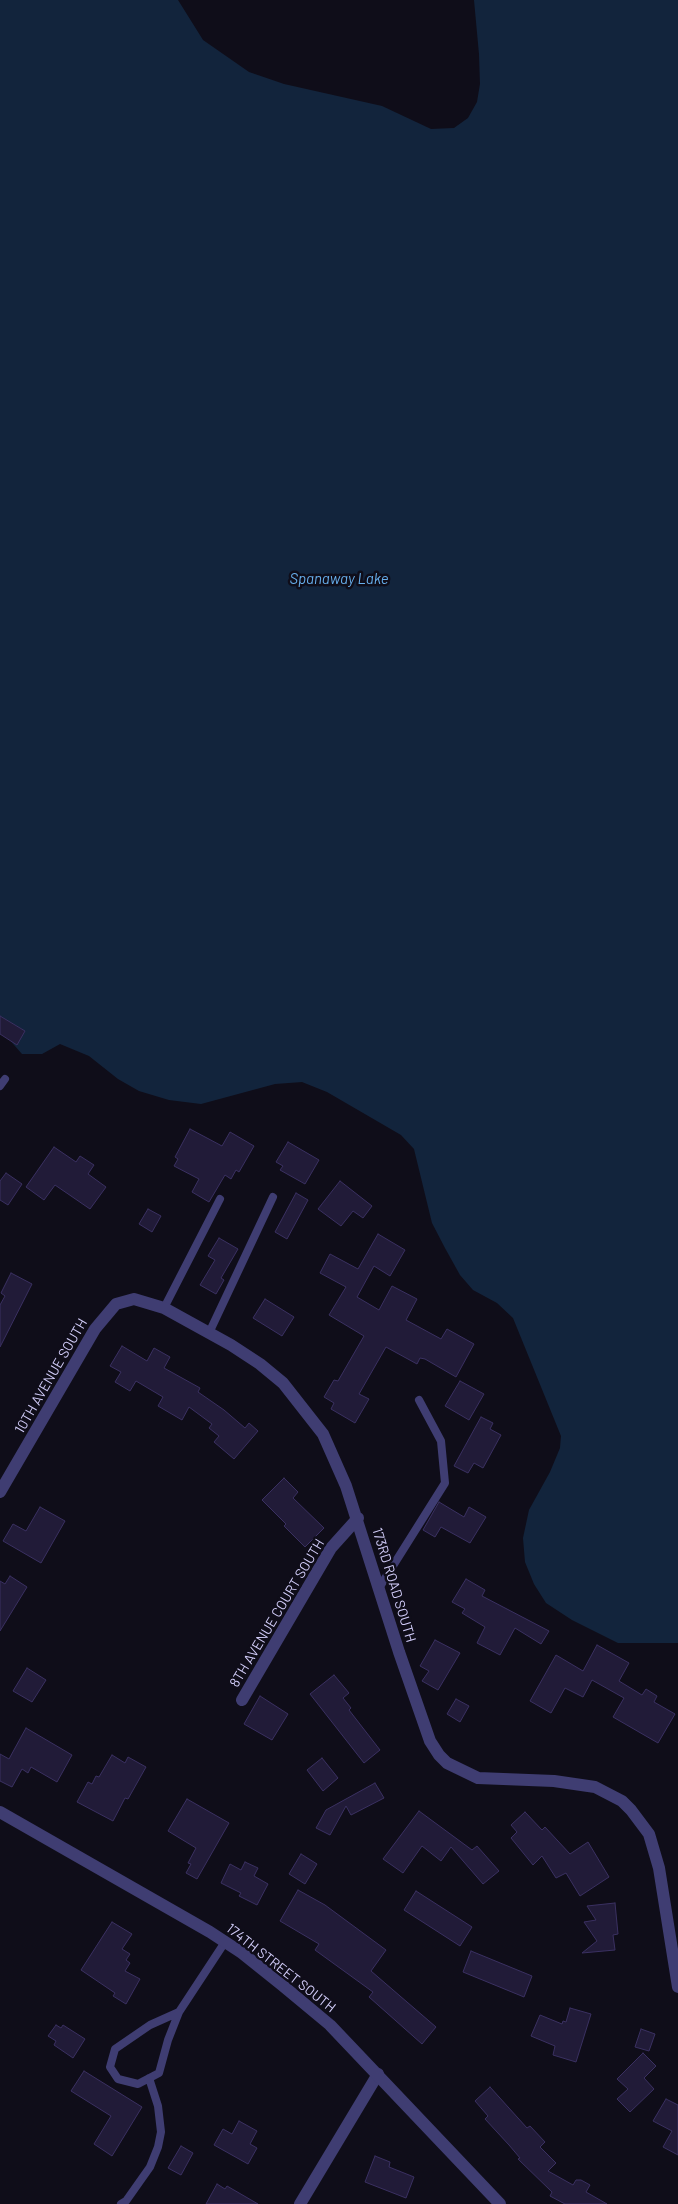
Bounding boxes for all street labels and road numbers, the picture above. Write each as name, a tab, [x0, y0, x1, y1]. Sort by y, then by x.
street label: 10TH AVENUE SOUTH	[11, 1316, 91, 1436]
street label: 173RD ROAD SOUTH	[369, 1526, 419, 1644]
street label: 8TH AVENUE COURT SOUTH	[226, 1536, 328, 1690]
street label: 174TH STREET SOUTH	[223, 1920, 339, 2016]

